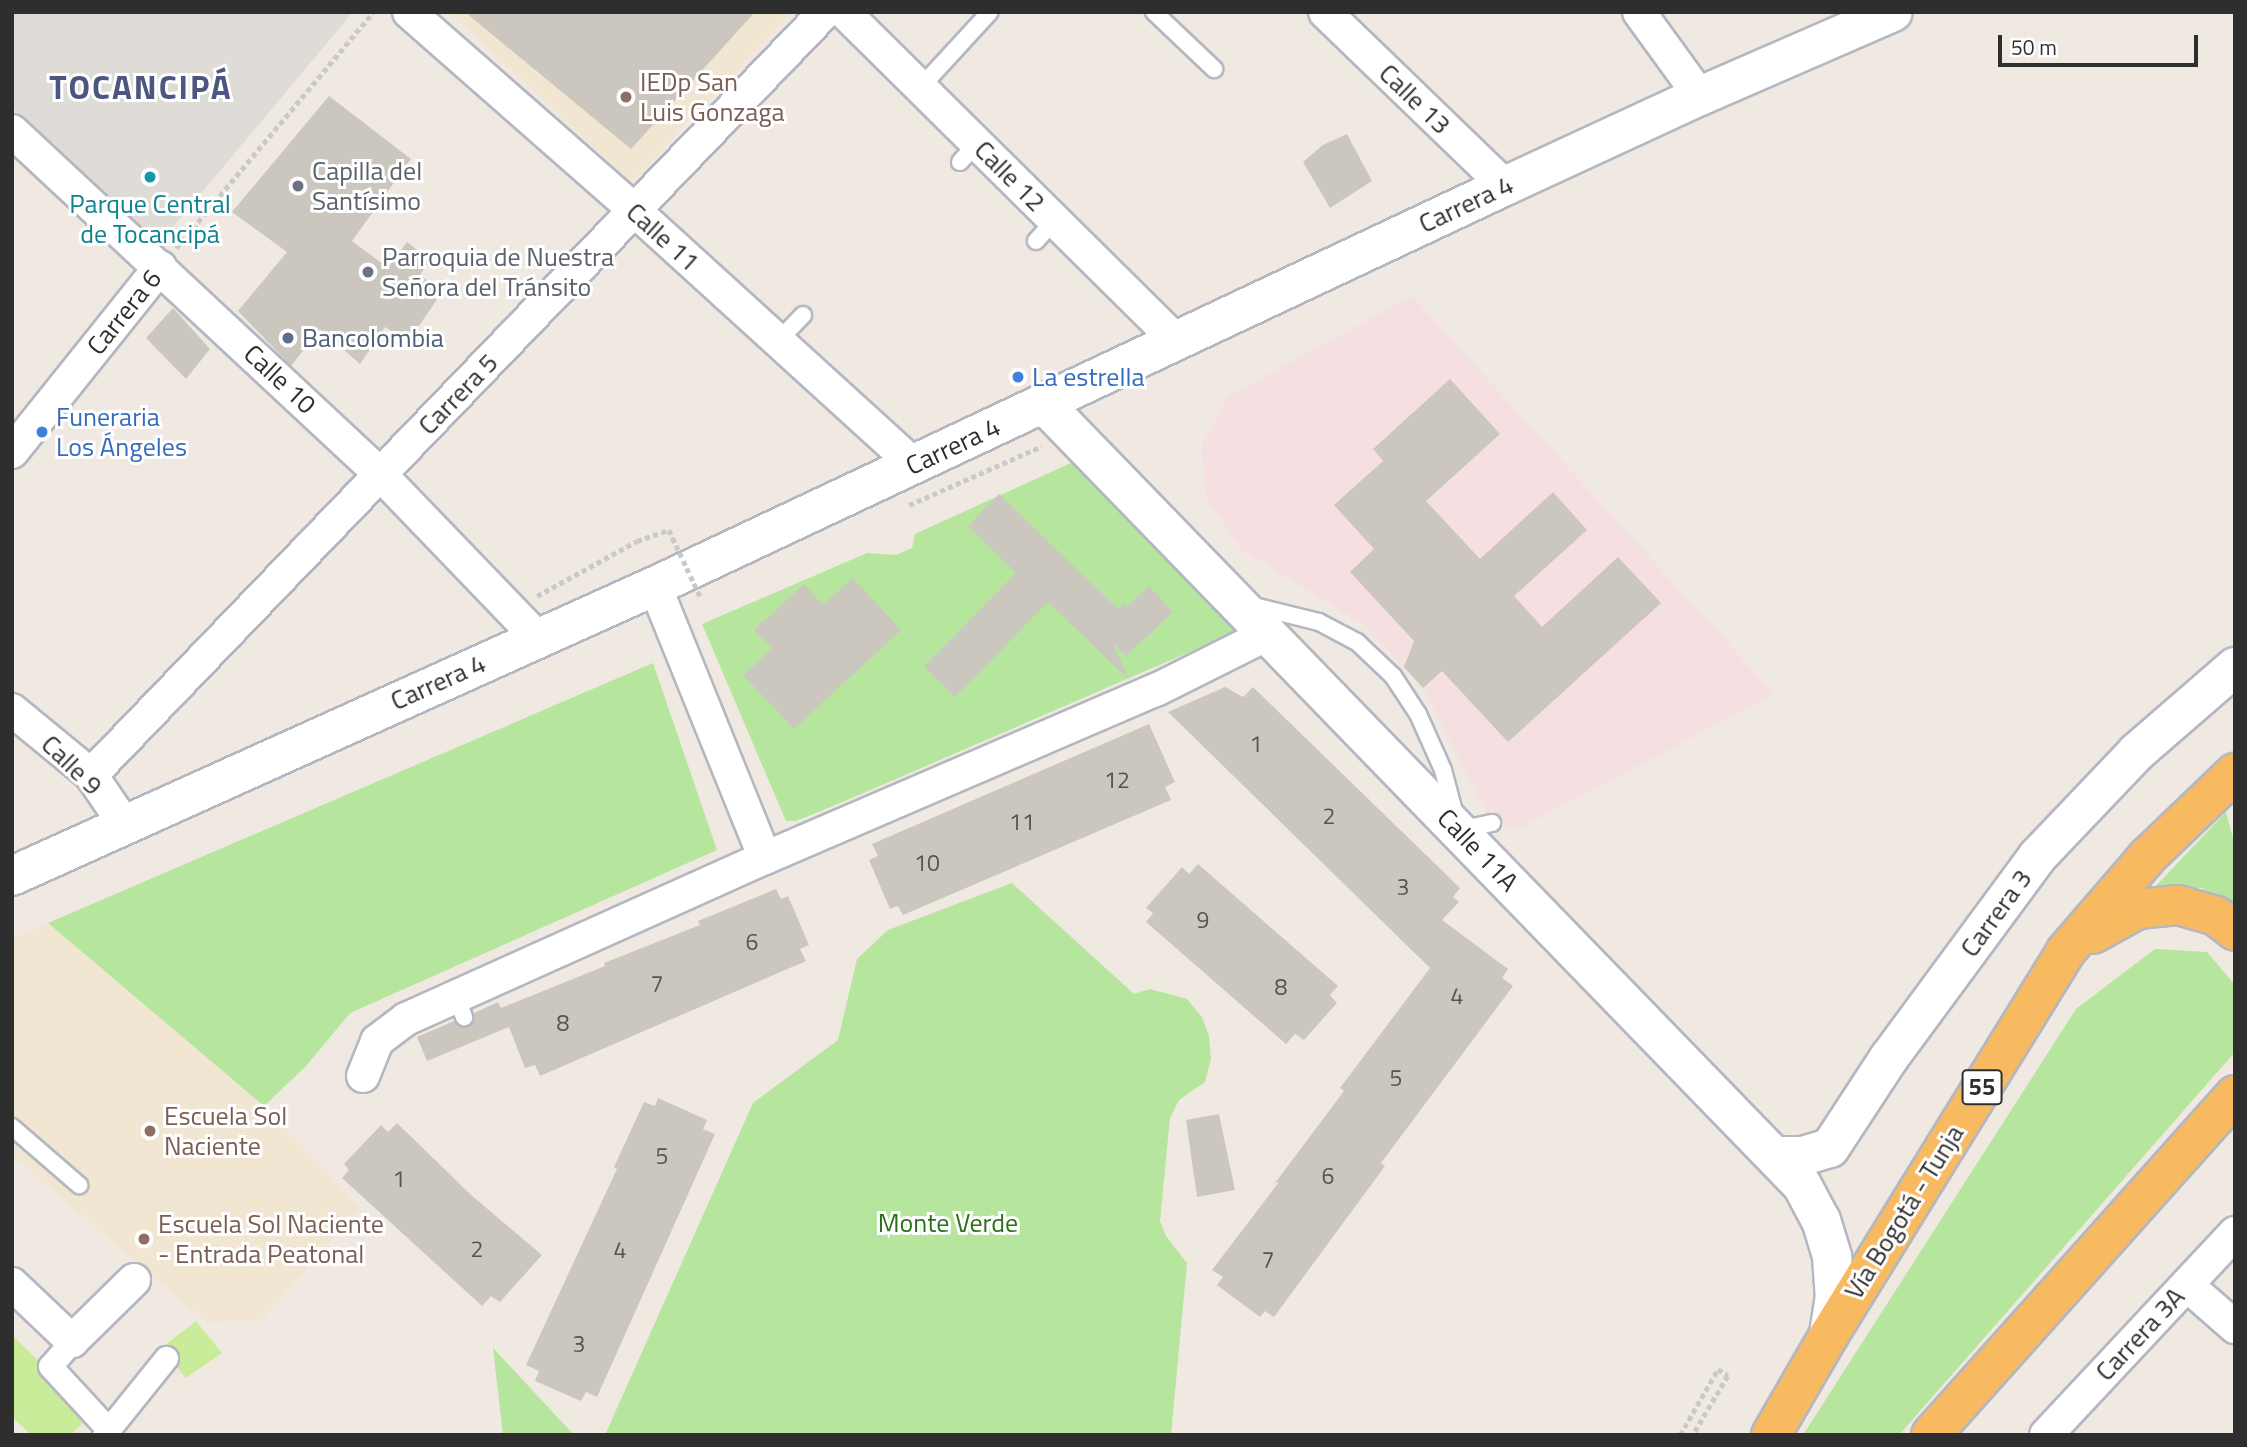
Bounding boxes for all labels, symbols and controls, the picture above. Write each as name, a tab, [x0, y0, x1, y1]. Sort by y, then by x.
scale bar	[2002, 21, 2202, 65]
text: 50 m	[2011, 31, 2057, 63]
street label: Calle 13	[1373, 58, 1457, 140]
place label: IEDp San Luis Gonzaga	[640, 66, 785, 128]
district label: TOCANCIPÁ	[50, 68, 232, 108]
marker: IEDp San Luis Gonzaga	[618, 89, 634, 105]
street label: Calle 12	[968, 134, 1052, 218]
place label: Capilla del Santísimo	[312, 155, 422, 216]
marker: Parque Central de Tocancipá	[142, 169, 158, 185]
street label: Carrera 4	[1414, 169, 1518, 239]
marker: Capilla del Santísimo	[290, 178, 306, 194]
place label: Parque Central de Tocancipá	[69, 188, 231, 249]
street label: Calle 11	[620, 196, 706, 278]
place label: Parroquia de Nuestra Señora del Tránsito	[382, 241, 614, 302]
street label: Carrera 6	[80, 263, 168, 361]
marker: Parroquia de Nuestra Señora del Tránsito	[360, 264, 376, 280]
place label: Bancolombia	[302, 322, 444, 354]
marker: Bancolombia	[280, 330, 296, 346]
street label: Calle 10	[237, 338, 323, 420]
street label: Carrera 5	[412, 347, 504, 441]
place label: La estrella	[1032, 361, 1144, 393]
marker: La estrella	[1010, 369, 1026, 385]
place label: Funeraria Los Ángeles	[56, 401, 187, 462]
street label: Carrera 4	[901, 411, 1005, 481]
marker: Funeraria Los Ángeles	[34, 424, 50, 440]
street label: Carrera 4	[386, 647, 490, 717]
street label: Calle 9	[35, 729, 109, 801]
house number: 1	[1250, 730, 1262, 758]
house number: 12	[1104, 766, 1130, 794]
house number: 2	[1323, 802, 1335, 830]
street label: Calle 11A	[1431, 802, 1525, 898]
house number: 11	[1009, 808, 1035, 836]
house number: 10	[914, 849, 940, 877]
street label: Carrera 3	[1954, 863, 2038, 963]
house number: 3	[1397, 873, 1409, 901]
house number: 9	[1197, 906, 1209, 934]
house number: 6	[746, 928, 758, 956]
house number: 7	[651, 970, 663, 998]
house number: 8	[1275, 973, 1287, 1001]
house number: 4	[1451, 982, 1463, 1010]
house number: 8	[557, 1009, 569, 1037]
house number: 5	[1390, 1064, 1402, 1092]
road number: 55	[1961, 1066, 2003, 1107]
place label: Escuela Sol Naciente	[164, 1100, 287, 1162]
street label: Vía Bogotá - Tunja	[1838, 1119, 1970, 1305]
marker: Escuela Sol Naciente	[142, 1123, 158, 1139]
house number: 5	[656, 1142, 668, 1170]
house number: 6	[1322, 1162, 1334, 1190]
house number: 1	[393, 1165, 405, 1193]
park label: Monte Verde	[878, 1207, 1018, 1239]
place label: Escuela Sol Naciente - Entrada Peatonal	[158, 1208, 384, 1270]
marker: Escuela Sol Naciente - Entrada Peatonal	[136, 1231, 152, 1247]
house number: 2	[471, 1235, 483, 1263]
house number: 4	[614, 1236, 626, 1264]
house number: 7	[1262, 1246, 1274, 1274]
street label: Carrera 3A	[2089, 1281, 2191, 1387]
house number: 3	[573, 1330, 585, 1358]

